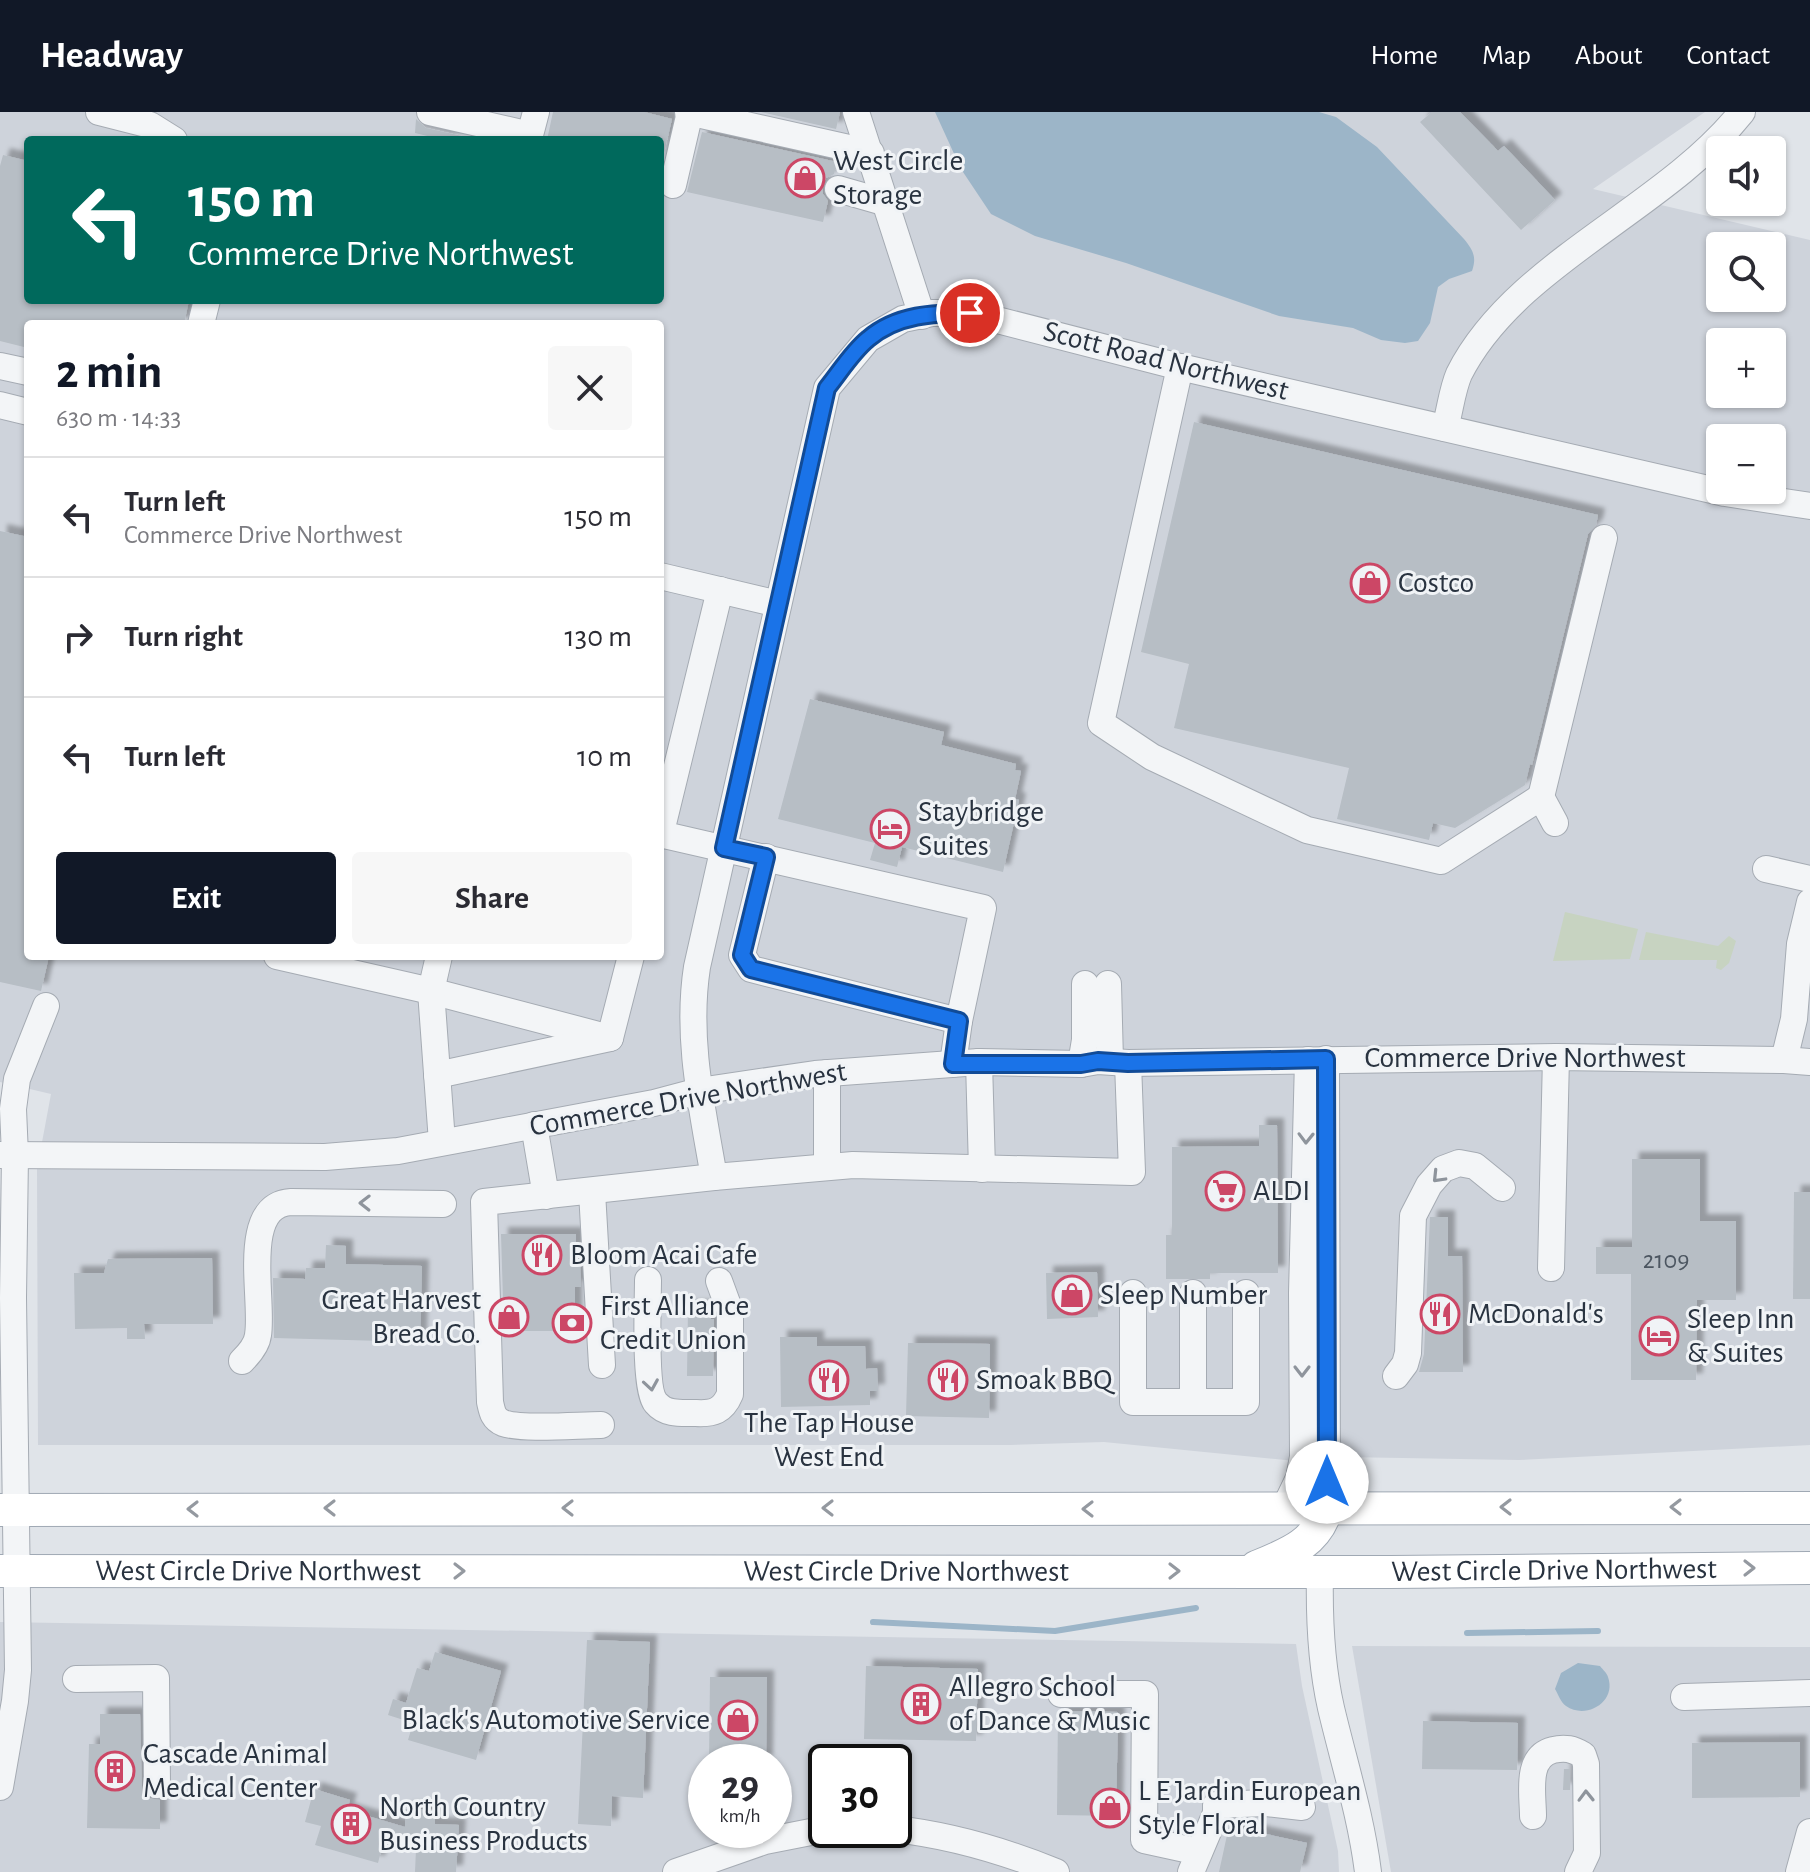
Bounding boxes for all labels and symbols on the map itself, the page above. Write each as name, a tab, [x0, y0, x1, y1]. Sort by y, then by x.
place label: West Circle Storage	[833, 146, 963, 210]
shop icon: West Circle Storage	[784, 157, 826, 199]
pin	[936, 279, 1004, 347]
street label: Scott Road Northwest	[1040, 316, 1292, 406]
shop icon: Costco	[1349, 562, 1391, 604]
place label: Costco	[1398, 568, 1474, 598]
place label: Staybridge Suites	[918, 797, 1044, 861]
hotel icon: Staybridge Suites	[869, 808, 911, 850]
street label: Commerce Drive Northwest	[1364, 1043, 1686, 1073]
street label: Commerce Drive Northwest	[527, 1056, 849, 1142]
one-way arrow	[1297, 1132, 1315, 1145]
one-way arrow	[1432, 1168, 1447, 1182]
supermarket icon: ALDI	[1204, 1170, 1246, 1212]
place label: ALDI	[1253, 1176, 1310, 1206]
one-way arrow	[358, 1195, 371, 1212]
restaurant icon: Bloom Acai Cafe	[521, 1234, 563, 1276]
place label: Bloom Acai Cafe	[570, 1240, 757, 1270]
house number: 2109	[1643, 1247, 1689, 1273]
shop icon: Sleep Number	[1051, 1274, 1093, 1316]
place label: Sleep Number	[1100, 1280, 1268, 1310]
place label: Great Harvest Bread Co.	[321, 1285, 481, 1349]
place label: First Alliance Credit Union	[600, 1291, 749, 1355]
restaurant icon: McDonald's	[1419, 1293, 1461, 1335]
shop icon: Great Harvest Bread Co.	[488, 1296, 530, 1338]
place label: McDonald's	[1468, 1299, 1604, 1329]
bank icon: First Alliance Credit Union	[551, 1302, 593, 1344]
place label: Sleep Inn & Suites	[1687, 1304, 1795, 1368]
hotel icon: Sleep Inn & Suites	[1638, 1315, 1680, 1357]
restaurant icon: The Tap House West End	[808, 1359, 850, 1401]
restaurant icon: Smoak BBQ	[927, 1359, 969, 1401]
place label: Smoak BBQ	[976, 1365, 1115, 1395]
one-way arrow	[1293, 1365, 1311, 1378]
one-way arrow	[642, 1379, 659, 1392]
place label: The Tap House West End	[744, 1408, 914, 1472]
position arrow	[1285, 1440, 1369, 1524]
one-way arrow	[1499, 1498, 1512, 1516]
one-way arrow	[1669, 1498, 1682, 1516]
one-way arrow	[323, 1499, 336, 1517]
one-way arrow	[561, 1499, 574, 1517]
one-way arrow	[186, 1500, 199, 1518]
one-way arrow	[821, 1500, 834, 1517]
one-way arrow	[1081, 1500, 1094, 1518]
street label: West Circle Drive Northwest	[1391, 1554, 1717, 1587]
street label: West Circle Drive Northwest	[95, 1556, 421, 1586]
street label: West Circle Drive Northwest	[743, 1557, 1069, 1587]
one-way arrow	[1743, 1559, 1756, 1577]
one-way arrow	[453, 1562, 466, 1580]
one-way arrow	[1168, 1562, 1181, 1580]
place label: Allegro School of Dance & Music	[949, 1672, 1150, 1736]
building icon: Allegro School of Dance & Music	[900, 1683, 942, 1725]
shop icon: Black's Automotive Service	[717, 1699, 759, 1741]
place label: Black's Automotive Service	[401, 1705, 710, 1735]
place label: Cascade Animal Medical Center	[143, 1739, 328, 1803]
speed limit sign: 30	[808, 1744, 912, 1848]
building icon: Cascade Animal Medical Center	[94, 1750, 136, 1792]
place label: L E Jardin European Style Floral	[1138, 1776, 1361, 1840]
shop icon: L E Jardin European Style Floral	[1089, 1787, 1131, 1829]
one-way arrow	[1577, 1789, 1595, 1802]
place label: North Country Business Products	[379, 1792, 588, 1856]
building icon: North Country Business Products	[330, 1803, 372, 1845]

